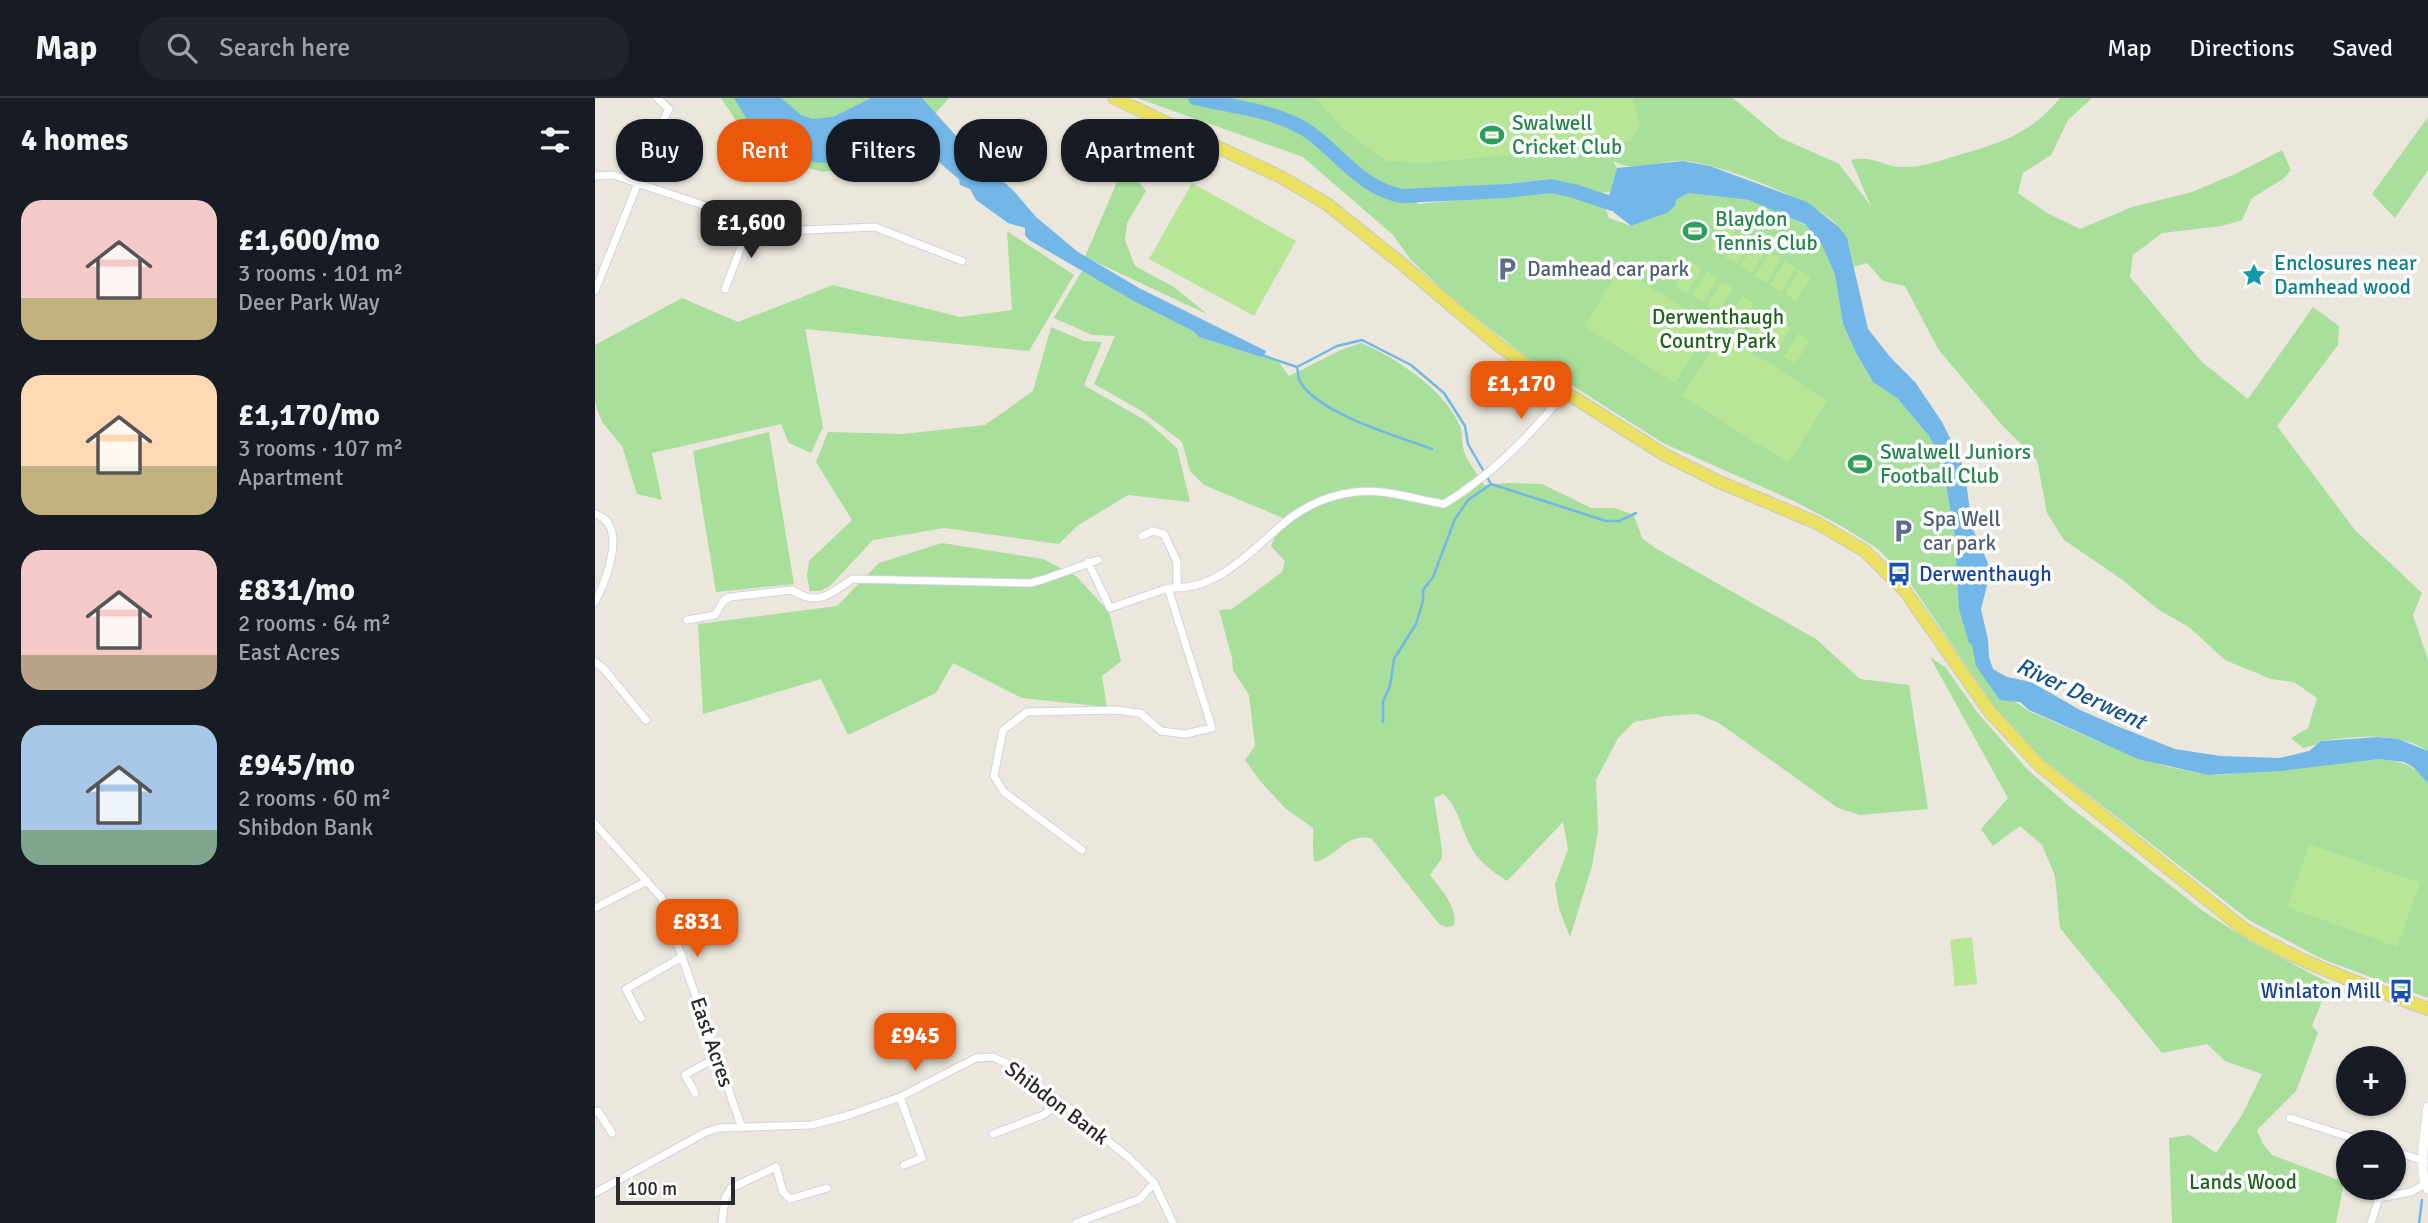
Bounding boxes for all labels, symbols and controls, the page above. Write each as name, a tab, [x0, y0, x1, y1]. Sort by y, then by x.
search box	[139, 17, 629, 80]
text: Map	[35, 28, 97, 69]
icon: search	[163, 29, 201, 67]
text: Search here	[219, 32, 350, 64]
text: Map	[2107, 33, 2152, 63]
text: Directions	[2190, 33, 2295, 63]
text: Saved	[2333, 33, 2393, 63]
place label: Swalwell Cricket Club	[1512, 110, 1622, 160]
chip: Buy	[616, 119, 703, 182]
chip: Rent	[717, 119, 812, 182]
chip: Filters	[826, 119, 940, 182]
chip: New	[954, 119, 1047, 182]
chip: Apartment	[1061, 119, 1219, 182]
icon: filters	[536, 121, 574, 159]
sports icon: Swalwell Cricket Club	[1478, 121, 1506, 149]
text: 4 homes	[21, 122, 128, 159]
pin: £1,600	[694, 200, 808, 260]
place label: Blaydon Tennis Club	[1715, 206, 1818, 256]
text: £1,600	[717, 208, 785, 237]
sports icon: Blaydon Tennis Club	[1681, 217, 1709, 245]
text: £1,600/mo	[238, 222, 380, 259]
icon: home	[77, 228, 161, 312]
place label: Enclosures near Damhead wood	[2274, 250, 2417, 300]
parking icon: Damhead car park	[1493, 255, 1521, 283]
place label: Damhead car park	[1527, 256, 1689, 282]
text: 3 rooms · 101 m²	[238, 259, 403, 288]
place icon: Enclosures near Damhead wood	[2240, 261, 2268, 289]
text: Deer Park Way	[238, 288, 380, 317]
park label: Derwenthaugh Country Park	[1652, 304, 1784, 354]
pin: £1,170	[1464, 362, 1578, 421]
text: £1,170	[1487, 369, 1555, 398]
text: £1,170/mo	[238, 397, 380, 434]
icon: home	[77, 403, 161, 487]
text: 3 rooms · 107 m²	[238, 434, 403, 463]
place label: Swalwell Juniors Football Club	[1880, 439, 2031, 489]
sports icon: Swalwell Juniors Football Club	[1846, 450, 1874, 478]
text: Apartment	[238, 463, 343, 492]
place label: Spa Well car park	[1923, 506, 2001, 556]
parking icon: Spa Well car park	[1889, 517, 1917, 545]
bus stop icon: Derwenthaugh	[1885, 560, 1913, 588]
place label: Derwenthaugh	[1919, 561, 2052, 587]
text: £831/mo	[238, 572, 355, 609]
icon: home	[77, 578, 161, 662]
text: 2 rooms · 64 m²	[238, 609, 391, 638]
text: East Acres	[238, 638, 340, 667]
water label: River Derwent	[2012, 651, 2152, 737]
text: £945/mo	[238, 747, 355, 784]
icon: home	[77, 753, 161, 837]
text: 2 rooms · 60 m²	[238, 784, 391, 813]
text: Shibdon Bank	[238, 813, 373, 842]
pin: £831	[656, 900, 738, 959]
text: £831	[672, 907, 722, 936]
bus stop icon: Winlaton Mill	[2387, 977, 2415, 1005]
place label: Winlaton Mill	[2260, 978, 2381, 1004]
street label: East Acres	[685, 994, 739, 1090]
pin: £945	[874, 1014, 956, 1073]
text: £945	[890, 1021, 940, 1050]
map controls	[2336, 1046, 2406, 1200]
button: +	[2336, 1046, 2406, 1116]
street label: Shibdon Bank	[1000, 1056, 1114, 1151]
button: −	[2336, 1130, 2406, 1200]
park label: Lands Wood	[2189, 1169, 2297, 1195]
scale bar	[616, 1174, 735, 1206]
text: 100 m	[627, 1177, 677, 1201]

